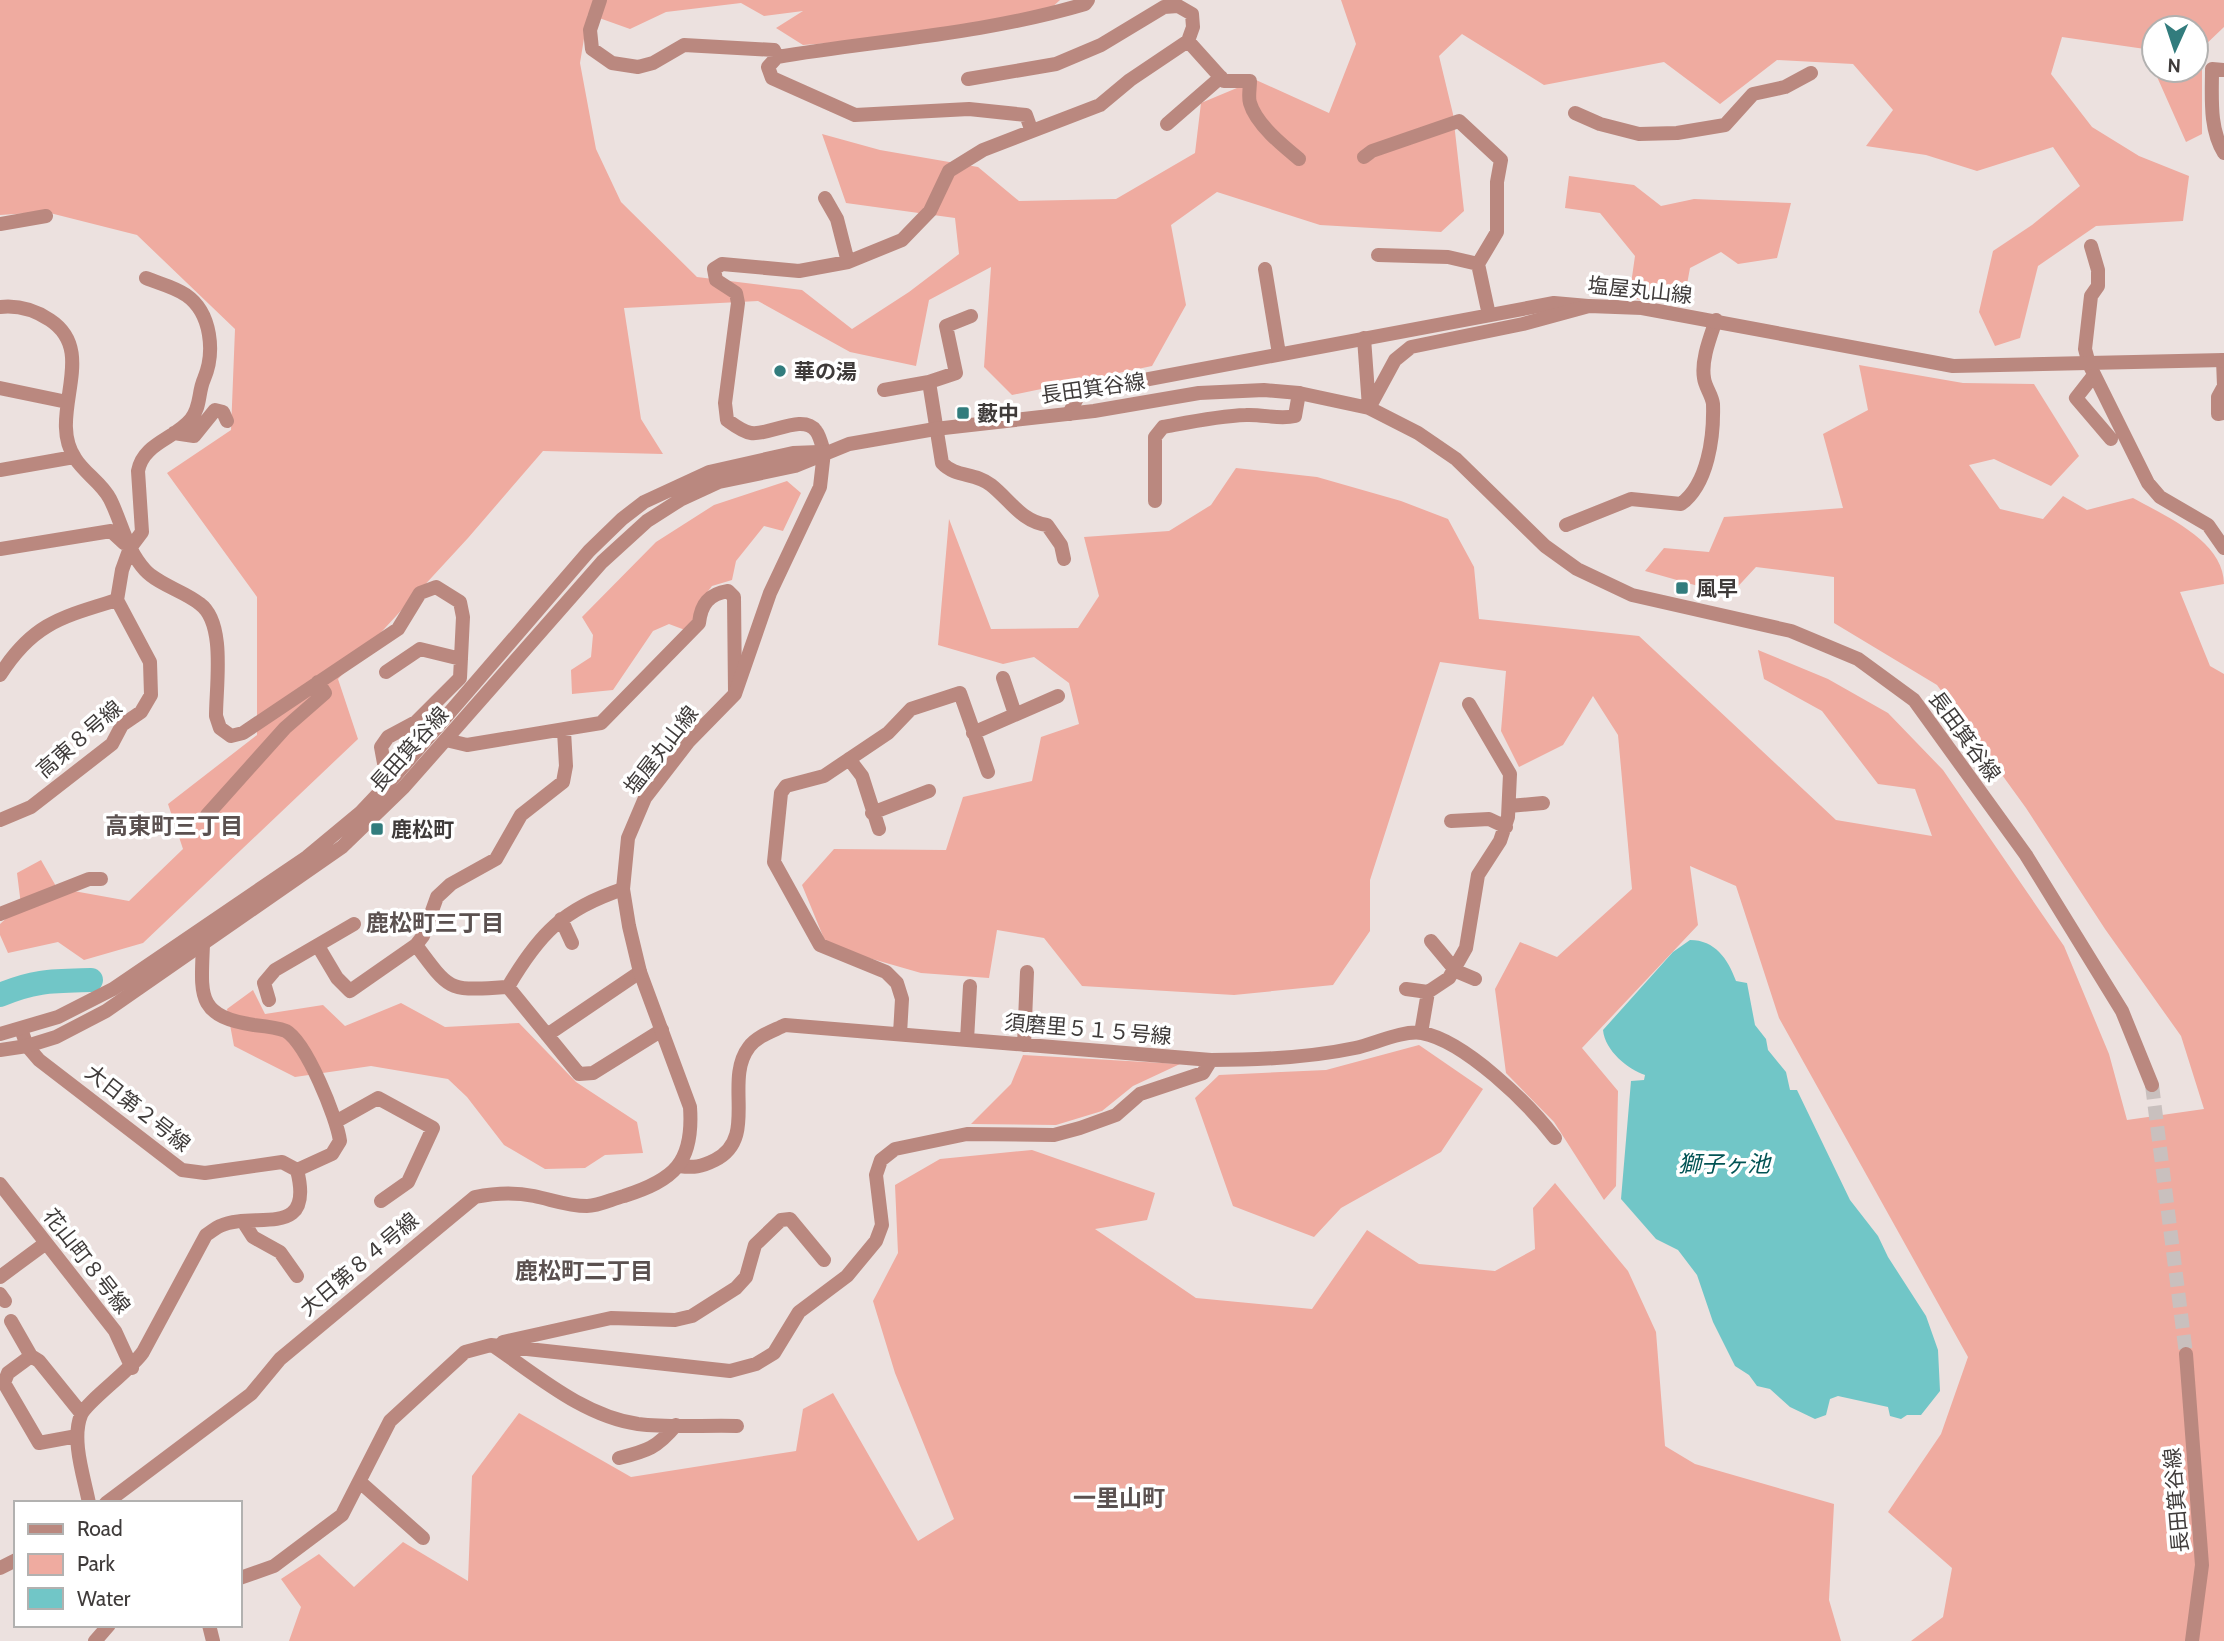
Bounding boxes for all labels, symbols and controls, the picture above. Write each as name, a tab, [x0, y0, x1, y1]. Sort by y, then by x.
north arrow	[2140, 14, 2210, 84]
text: N	[2167, 54, 2181, 77]
street label: 塩屋丸山線	[1586, 272, 1694, 308]
place label: 華の湯	[794, 359, 857, 384]
marker: 華の湯	[772, 363, 788, 379]
street label: 長田箕谷線	[1039, 368, 1147, 408]
place label: 藪中	[977, 401, 1019, 426]
marker: 藪中	[955, 405, 971, 421]
place label: 風早	[1696, 576, 1738, 601]
marker: 風早	[1674, 580, 1690, 596]
street label: 長田箕谷線	[1924, 686, 2006, 786]
street label: 高東８号線	[31, 695, 127, 783]
street label: 塩屋丸山線	[619, 701, 703, 799]
street label: 長田箕谷線	[365, 702, 453, 796]
district label: 高東町三丁目	[105, 812, 243, 840]
place label: 鹿松町	[391, 817, 454, 842]
marker: 鹿松町	[369, 821, 385, 837]
district label: 鹿松町三丁目	[366, 909, 504, 937]
street label: 須磨里５１５号線	[1003, 1009, 1173, 1049]
street label: 大日第２号線	[81, 1059, 195, 1157]
water label: 獅子ヶ池	[1678, 1150, 1772, 1178]
street label: 花山町８号線	[38, 1204, 136, 1318]
street label: 大日第８４号線	[295, 1207, 423, 1321]
district label: 鹿松町二丁目	[515, 1257, 653, 1285]
street label: 長田箕谷線	[2159, 1447, 2193, 1553]
district label: 一里山町	[1073, 1484, 1165, 1512]
legend	[14, 1501, 242, 1627]
text: Road	[77, 1516, 123, 1541]
text: Park	[77, 1551, 115, 1576]
text: Water	[77, 1586, 131, 1611]

